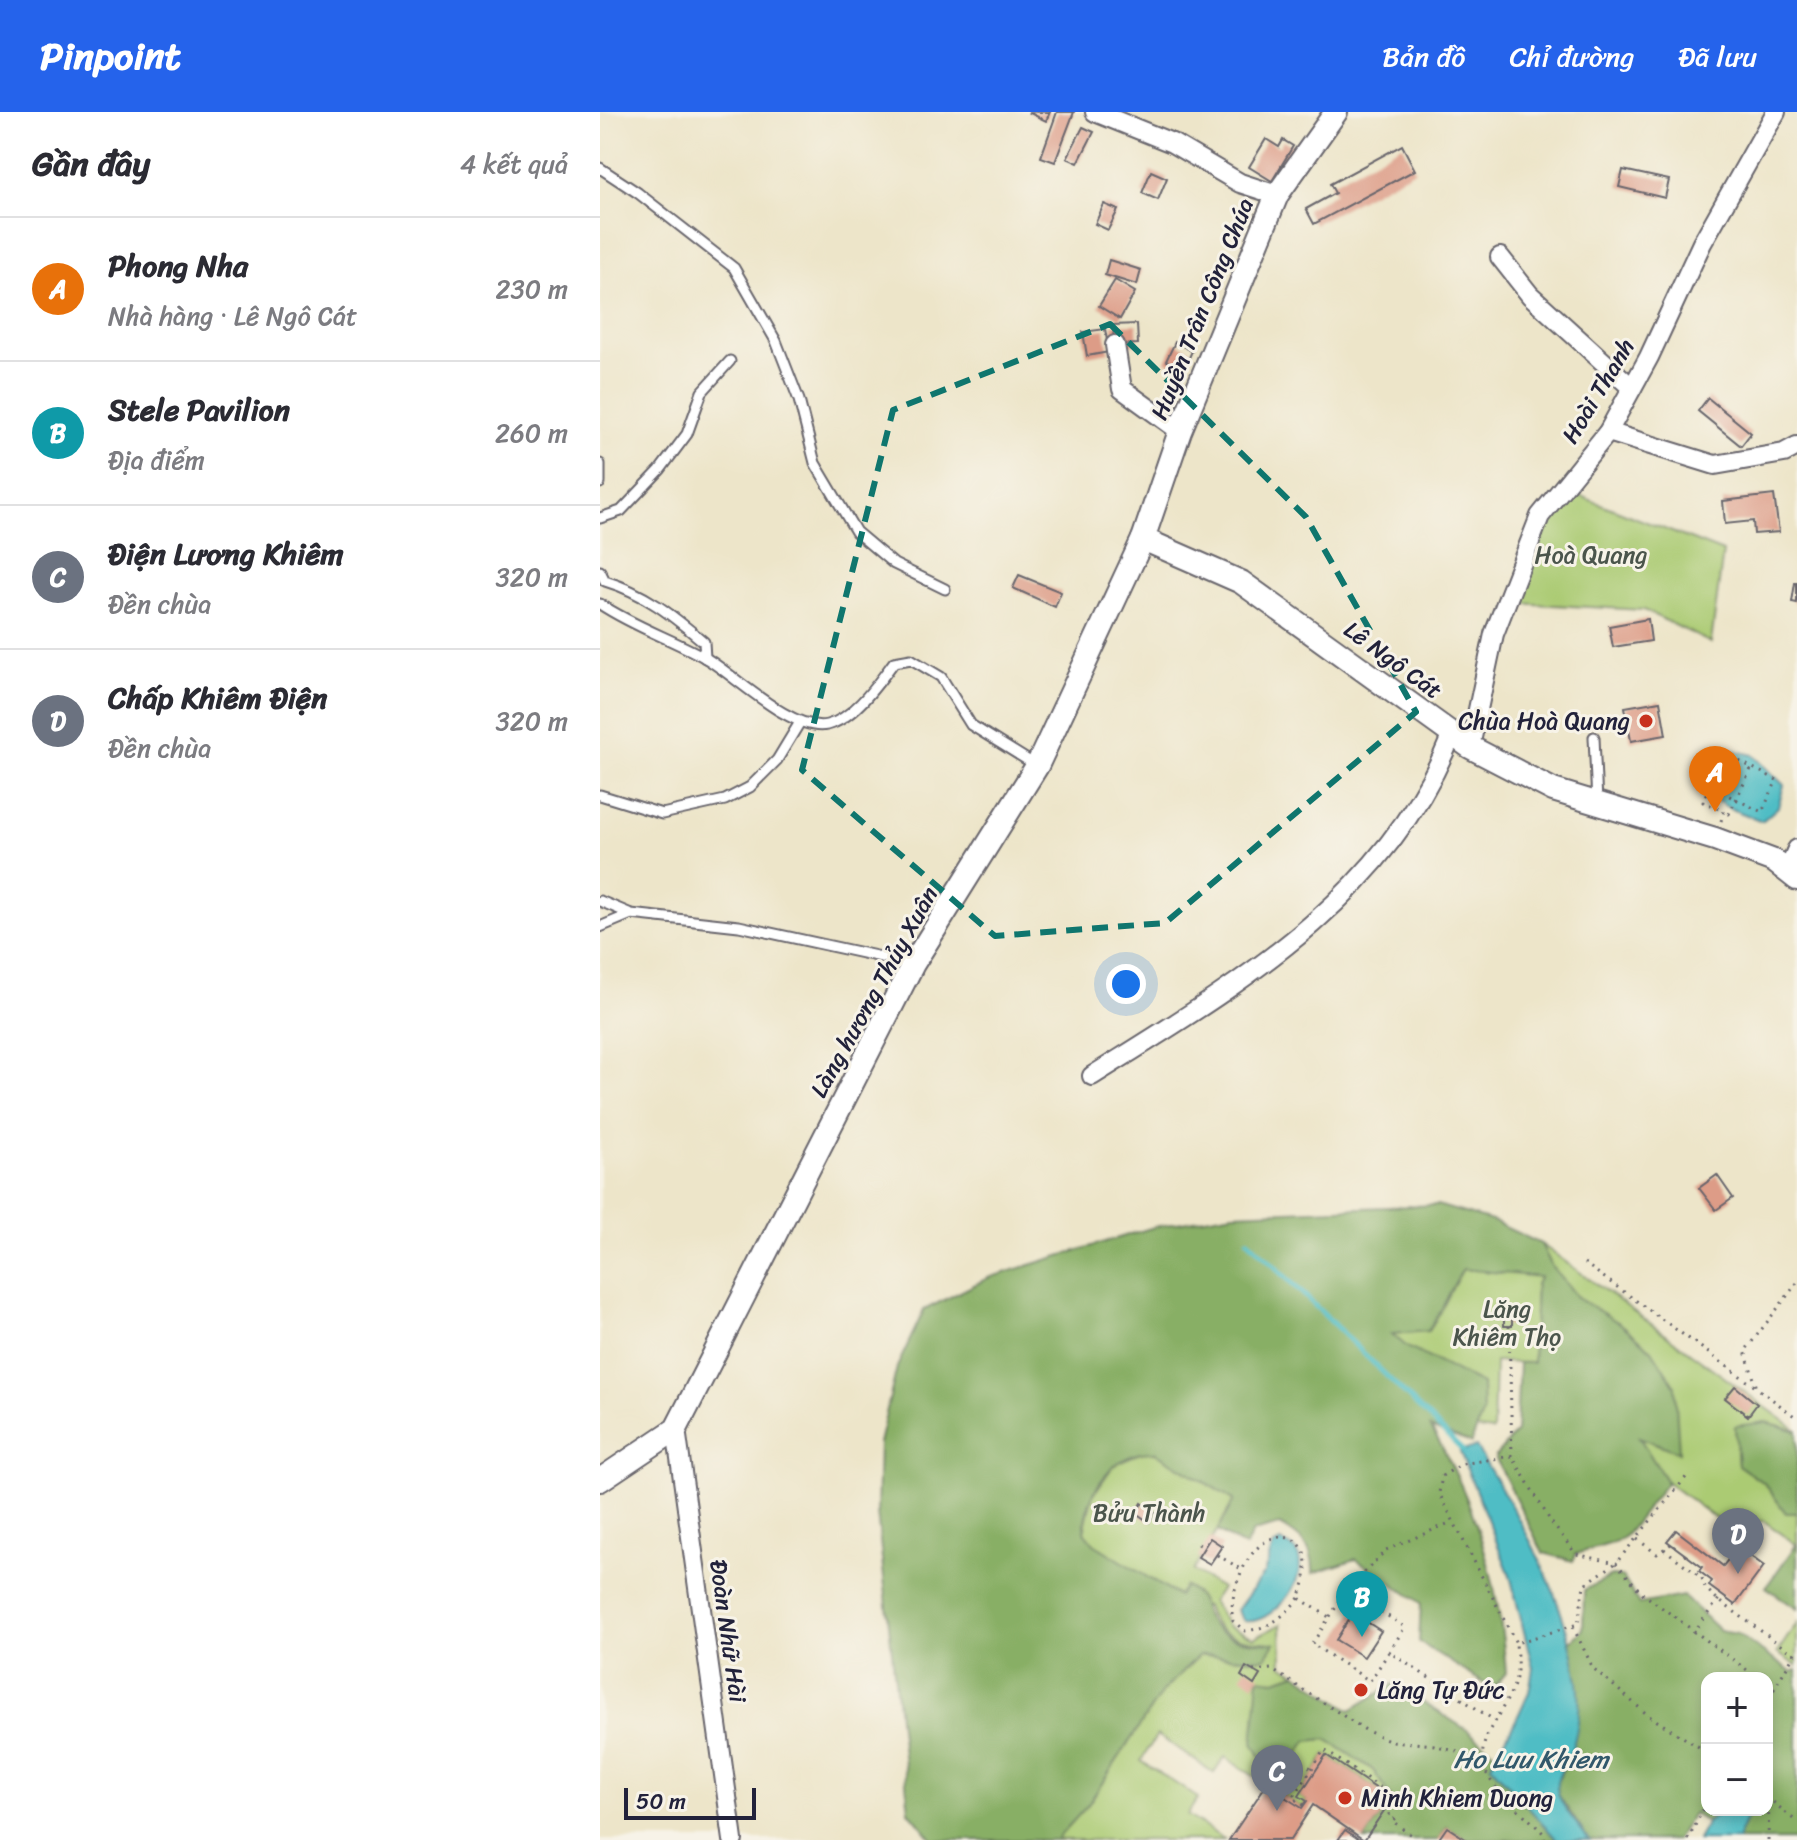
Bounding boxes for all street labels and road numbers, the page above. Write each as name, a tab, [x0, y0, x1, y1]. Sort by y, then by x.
street label: Huyền Trân Công Chúa	[1138, 192, 1266, 426]
street label: Hoài Thanh	[1550, 330, 1646, 452]
street label: Lê Ngô Cát	[1335, 610, 1451, 710]
street label: Làng hương Thủy Xuân	[798, 878, 950, 1106]
street label: Đoàn Nhữ Hài	[697, 1557, 759, 1707]

